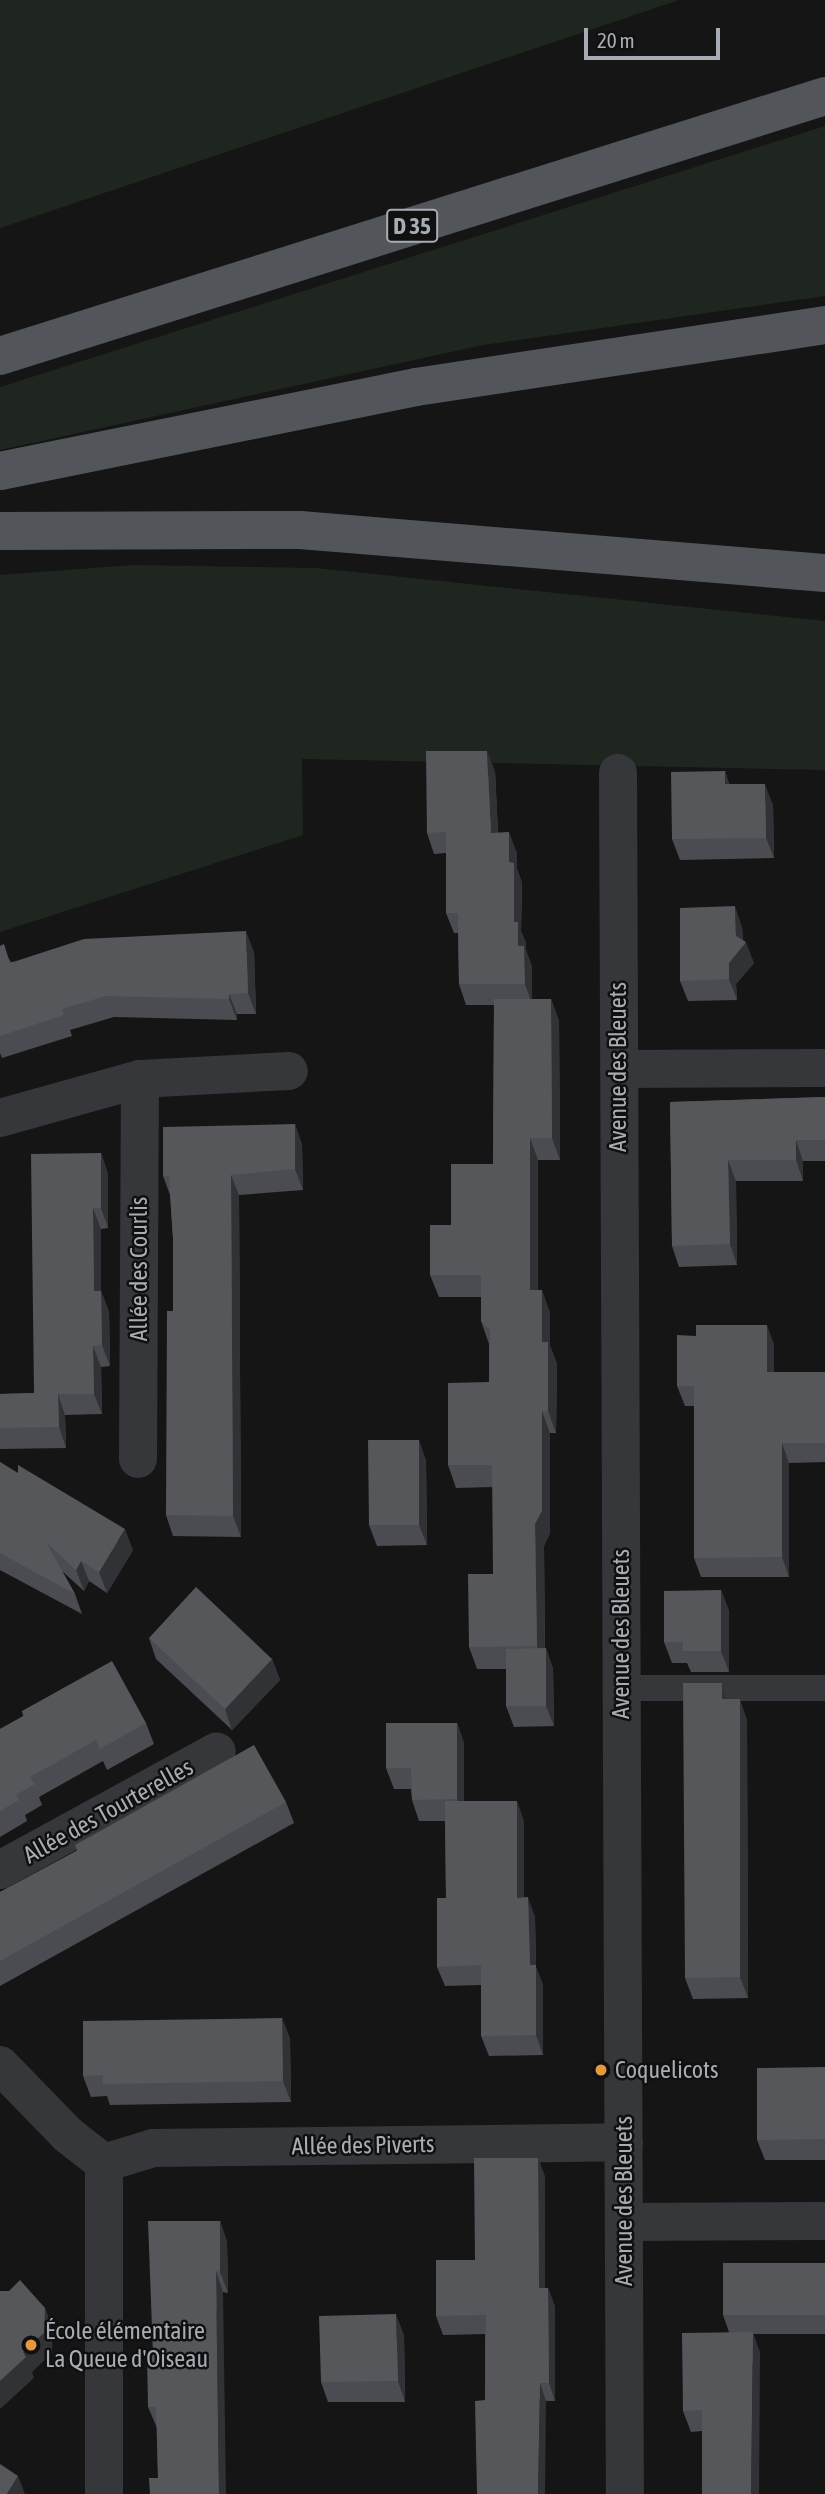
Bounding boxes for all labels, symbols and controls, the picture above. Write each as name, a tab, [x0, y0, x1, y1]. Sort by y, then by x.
scale bar	[587, 14, 724, 58]
text: 20 m	[597, 28, 635, 52]
road number: D 35	[386, 206, 438, 246]
street label: Avenue des Bleuets	[604, 982, 632, 1152]
street label: Allée des Courlis	[125, 1197, 153, 1341]
street label: Avenue des Bleuets	[607, 1549, 635, 1719]
street label: Allée des Tourterelles	[18, 1752, 198, 1870]
place label: Coquelicots	[615, 2056, 718, 2084]
marker: Coquelicots	[593, 2062, 609, 2078]
street label: Avenue des Bleuets	[610, 2116, 638, 2286]
street label: Allée des Piverts	[291, 2129, 435, 2161]
place label: École élémentaire La Queue d'Oiseau	[45, 2317, 208, 2373]
marker: École élémentaire La Queue d'Oiseau	[23, 2337, 39, 2353]

